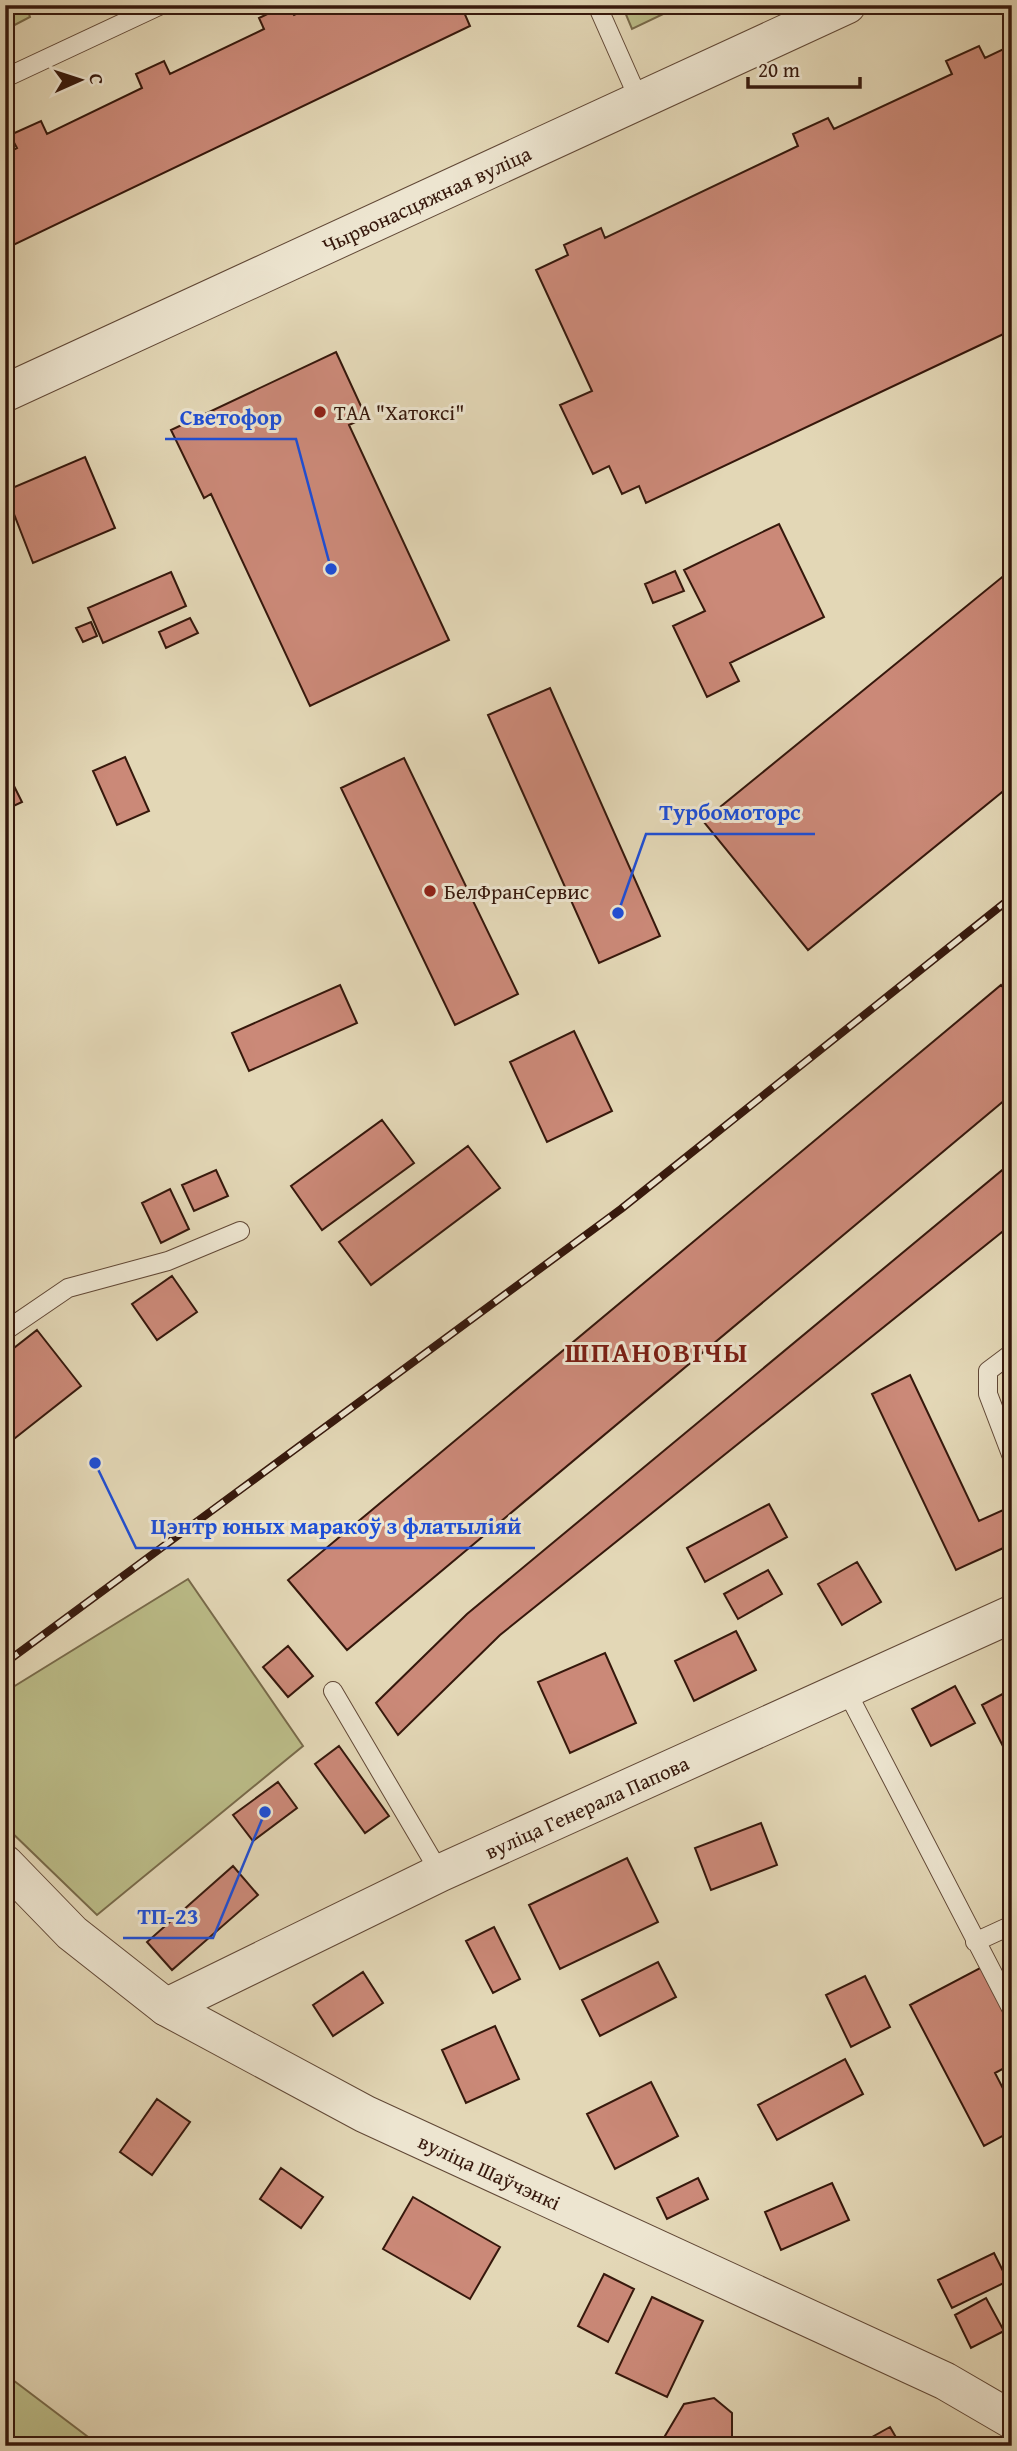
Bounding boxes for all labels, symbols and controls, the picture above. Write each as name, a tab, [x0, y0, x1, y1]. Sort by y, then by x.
north arrow	[46, 46, 116, 116]
scale bar	[748, 46, 860, 90]
text: 20 m	[758, 54, 800, 85]
text: С	[83, 73, 111, 85]
street label: Чырвонасцяжная вуліца	[317, 137, 536, 260]
callout: Светофор	[165, 395, 296, 439]
place label: ТАА "Хатоксі"	[334, 397, 464, 428]
text: Светофор	[180, 400, 282, 433]
marker: ТАА "Хатоксі"	[312, 404, 328, 420]
callout: Турбомоторс	[646, 790, 815, 834]
text: Турбомоторс	[659, 795, 801, 828]
place label: БелФранСервис	[444, 876, 589, 907]
marker: БелФранСервис	[422, 883, 438, 899]
district label: ШПАНОВІЧЫ	[565, 1331, 749, 1372]
callout: Цэнтр юных маракоў з флатыліяй	[136, 1504, 535, 1548]
text: Цэнтр юных маракоў з флатыліяй	[151, 1509, 521, 1542]
street label: вуліца Генерала Папова	[480, 1747, 694, 1866]
callout: ТП-23	[123, 1894, 213, 1938]
text: ТП-23	[137, 1899, 199, 1932]
street label: вуліца Шаўчэнкі	[413, 2125, 566, 2218]

